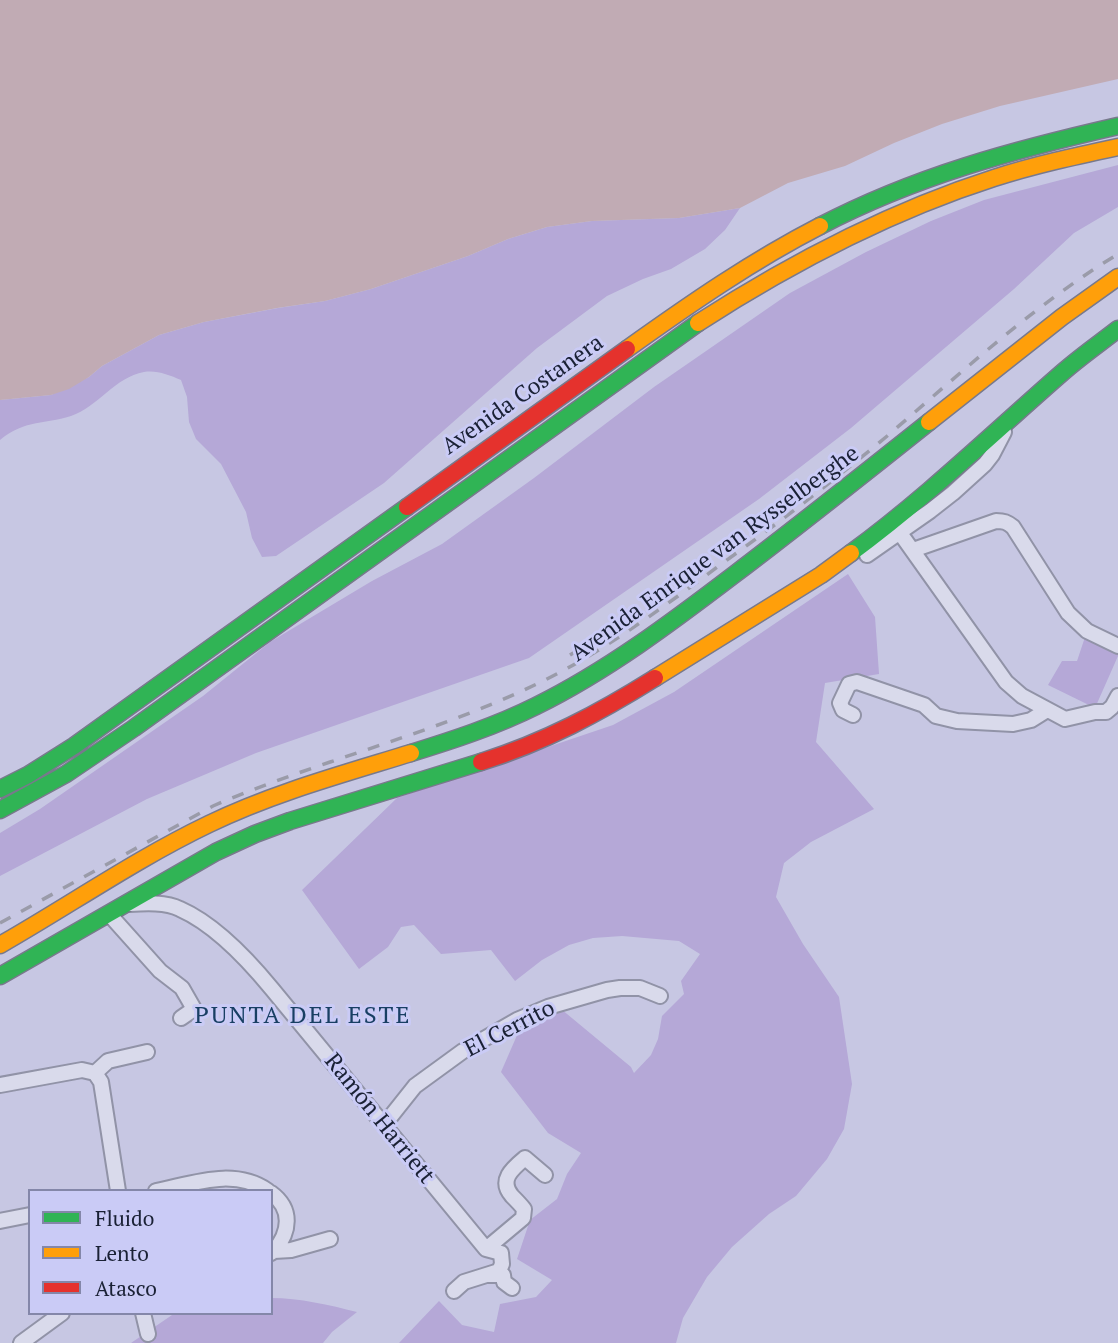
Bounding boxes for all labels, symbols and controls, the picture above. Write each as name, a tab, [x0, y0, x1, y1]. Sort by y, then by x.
street label: Avenida Costanera	[437, 329, 609, 461]
street label: Avenida Enrique van Rysselberghe	[565, 440, 865, 668]
street label: El Cerrito	[460, 995, 560, 1063]
district label: PUNTA DEL ESTE	[196, 1002, 410, 1030]
street label: Ramón Harriett	[318, 1048, 440, 1190]
legend	[28, 1189, 273, 1315]
text: Fluido	[95, 1204, 154, 1232]
text: Lento	[95, 1239, 149, 1267]
text: Atasco	[95, 1274, 157, 1302]

